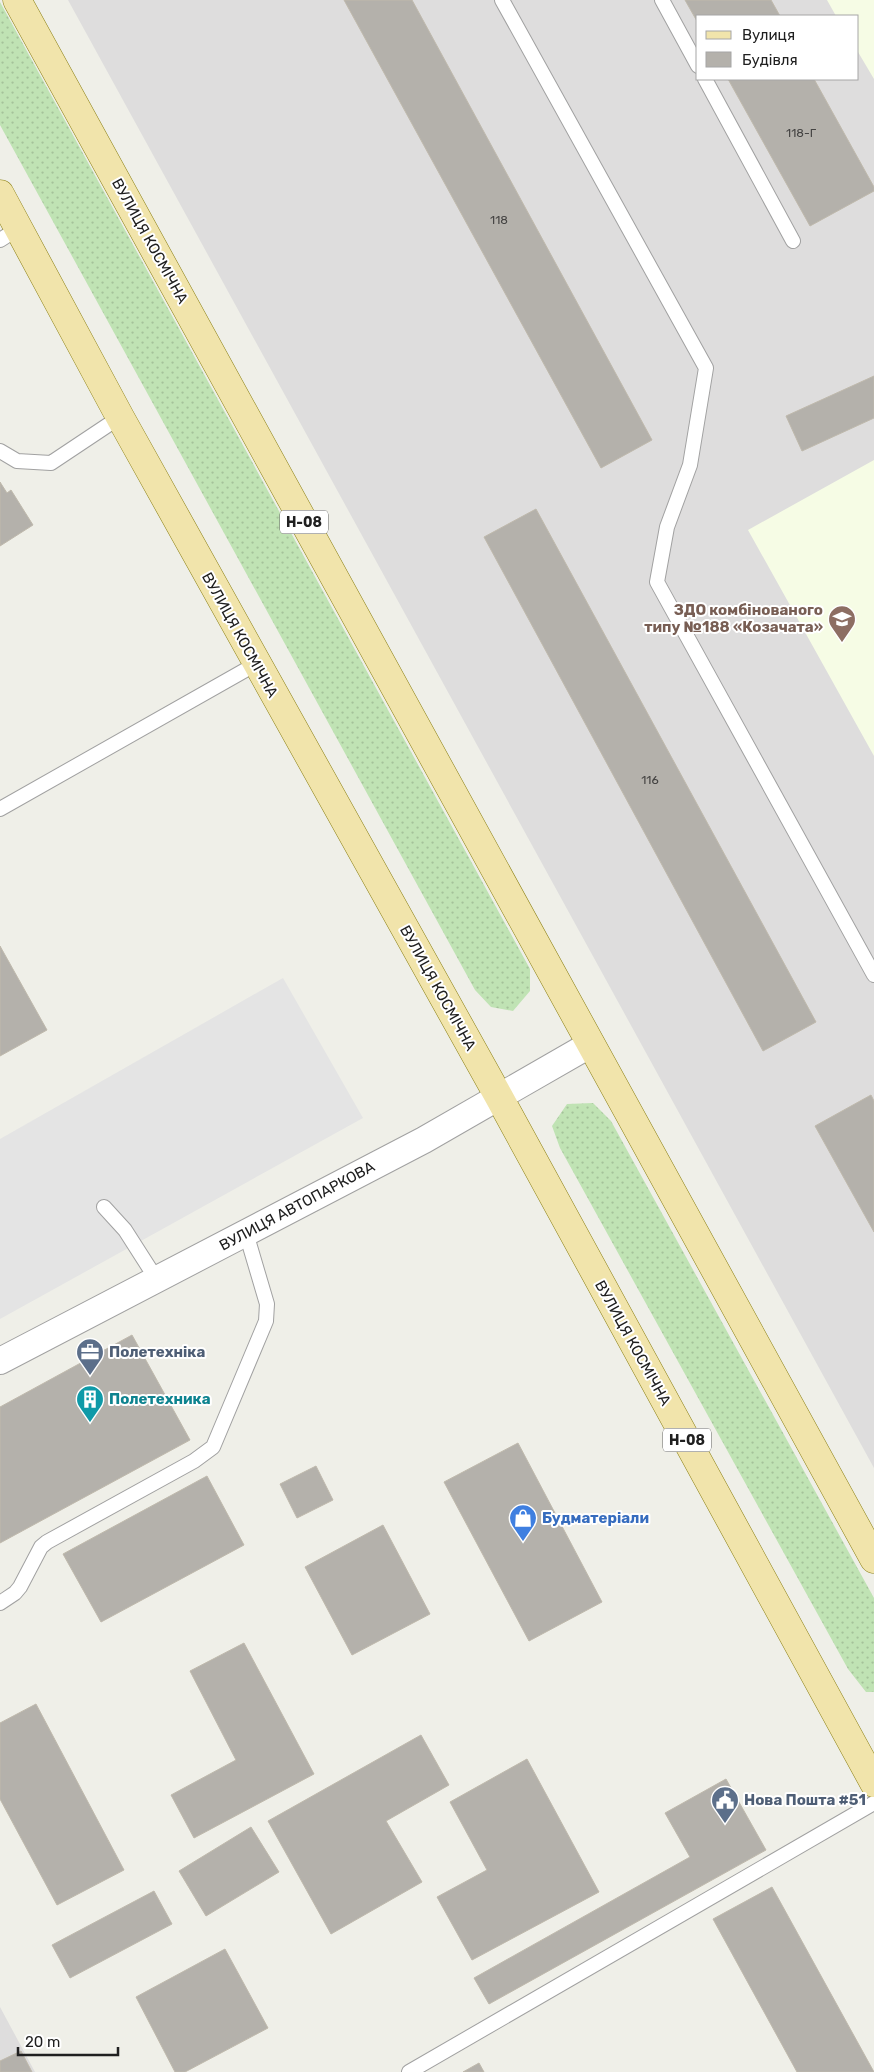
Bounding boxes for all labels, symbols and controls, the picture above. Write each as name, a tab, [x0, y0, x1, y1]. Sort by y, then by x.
legend	[696, 15, 859, 80]
text: Вулиця	[742, 26, 795, 44]
text: Будівля	[742, 51, 798, 69]
house number: 118-Г	[786, 126, 817, 140]
street label: ВУЛИЦЯ КОСМІЧНА	[108, 175, 192, 307]
house number: 118	[490, 213, 508, 227]
road number: Н-08	[280, 511, 328, 534]
street label: ВУЛИЦЯ КОСМІЧНА	[198, 569, 282, 701]
place label: ЗДО комбінованого типу №188 «Козачата»	[644, 601, 823, 636]
school or university icon: ЗДО комбінованого типу №188 «Козачата»	[827, 604, 857, 643]
house number: 116	[641, 773, 659, 787]
street label: ВУЛИЦЯ КОСМІЧНА	[396, 922, 480, 1054]
street label: ВУЛИЦЯ АВТОПАРКОВА	[216, 1157, 378, 1255]
street label: ВУЛИЦЯ КОСМІЧНА	[591, 1277, 675, 1409]
office icon: Полетехніка	[75, 1337, 105, 1376]
place label: Полетехніка	[109, 1343, 205, 1361]
building icon: Полетехника	[75, 1384, 105, 1423]
place label: Полетехника	[109, 1390, 211, 1408]
road number: Н-08	[663, 1428, 711, 1452]
shop icon: Будматеріали	[508, 1503, 538, 1542]
place label: Будматеріали	[542, 1509, 649, 1527]
public building icon: Нова Пошта #51	[710, 1785, 740, 1824]
place label: Нова Пошта #51	[744, 1791, 866, 1809]
scale bar	[18, 2024, 118, 2056]
text: 20 m	[25, 2033, 60, 2051]

